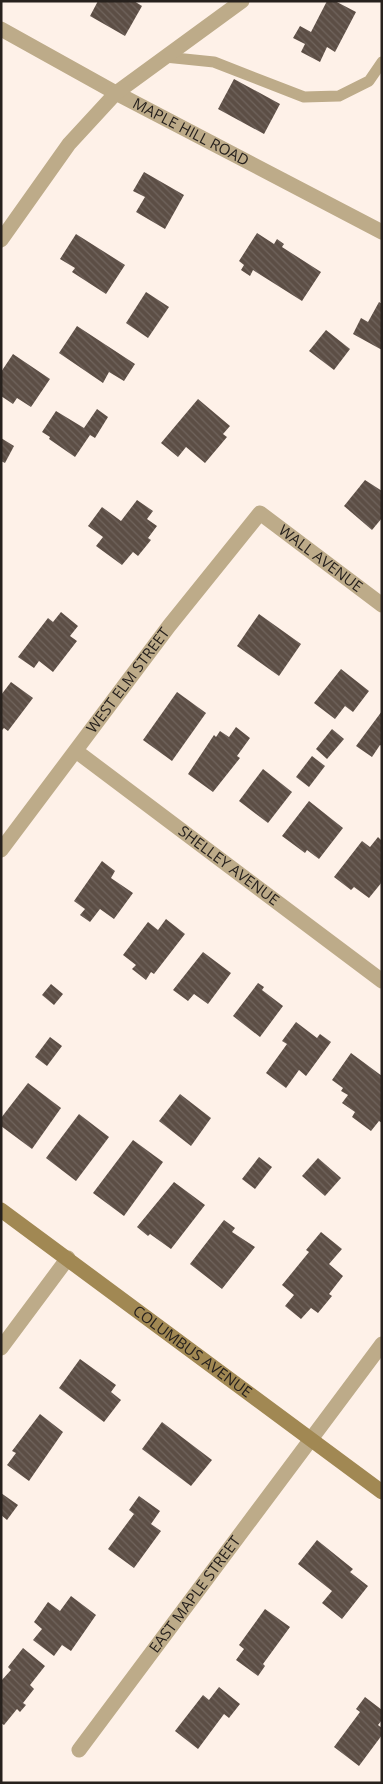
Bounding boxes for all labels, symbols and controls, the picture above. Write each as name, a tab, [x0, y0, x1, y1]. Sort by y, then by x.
street label: MAPLE HILL ROAD	[130, 93, 253, 170]
street label: WALL AVENUE	[275, 520, 367, 596]
street label: WEST ELM STREET	[81, 622, 174, 737]
street label: SHELLEY AVENUE	[175, 821, 284, 909]
street label: COLUMBUS AVENUE	[129, 1300, 257, 1402]
street label: EAST MAPLE STREET	[144, 1531, 245, 1656]

